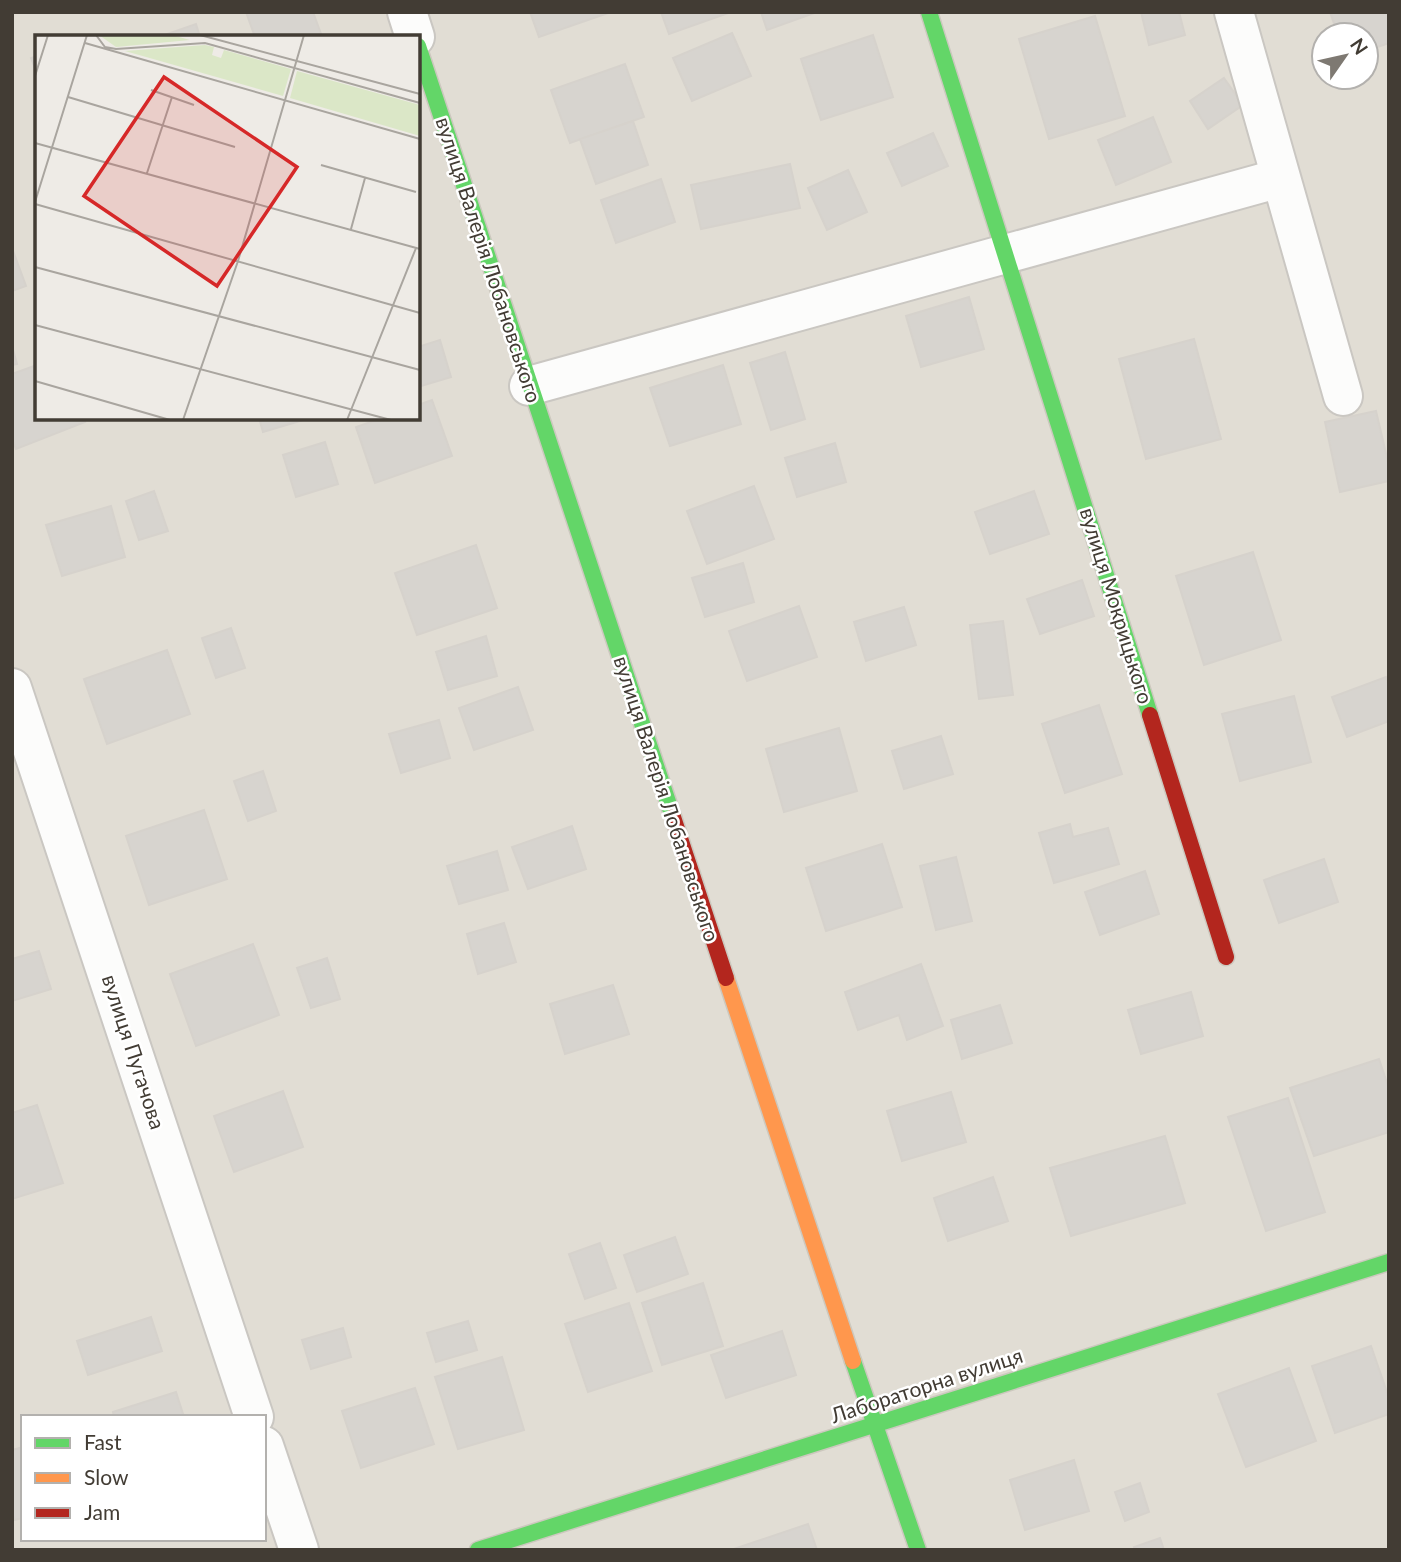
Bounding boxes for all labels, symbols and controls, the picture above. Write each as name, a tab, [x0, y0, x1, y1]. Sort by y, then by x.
north arrow	[1310, 21, 1380, 91]
text: N	[1346, 34, 1373, 59]
inset map	[35, 35, 420, 420]
street label: вулиця Валерія Лобановського	[431, 114, 548, 406]
street label: вулиця Мокрицького	[1076, 504, 1159, 707]
street label: вулиця Валерія Лобановського	[609, 653, 726, 945]
street label: вулиця Пугачова	[98, 971, 171, 1132]
street label: Лабораторна вулиця	[826, 1342, 1026, 1428]
legend	[21, 1415, 266, 1541]
text: Fast	[84, 1429, 122, 1454]
text: Slow	[84, 1464, 129, 1489]
text: Jam	[84, 1499, 120, 1524]

